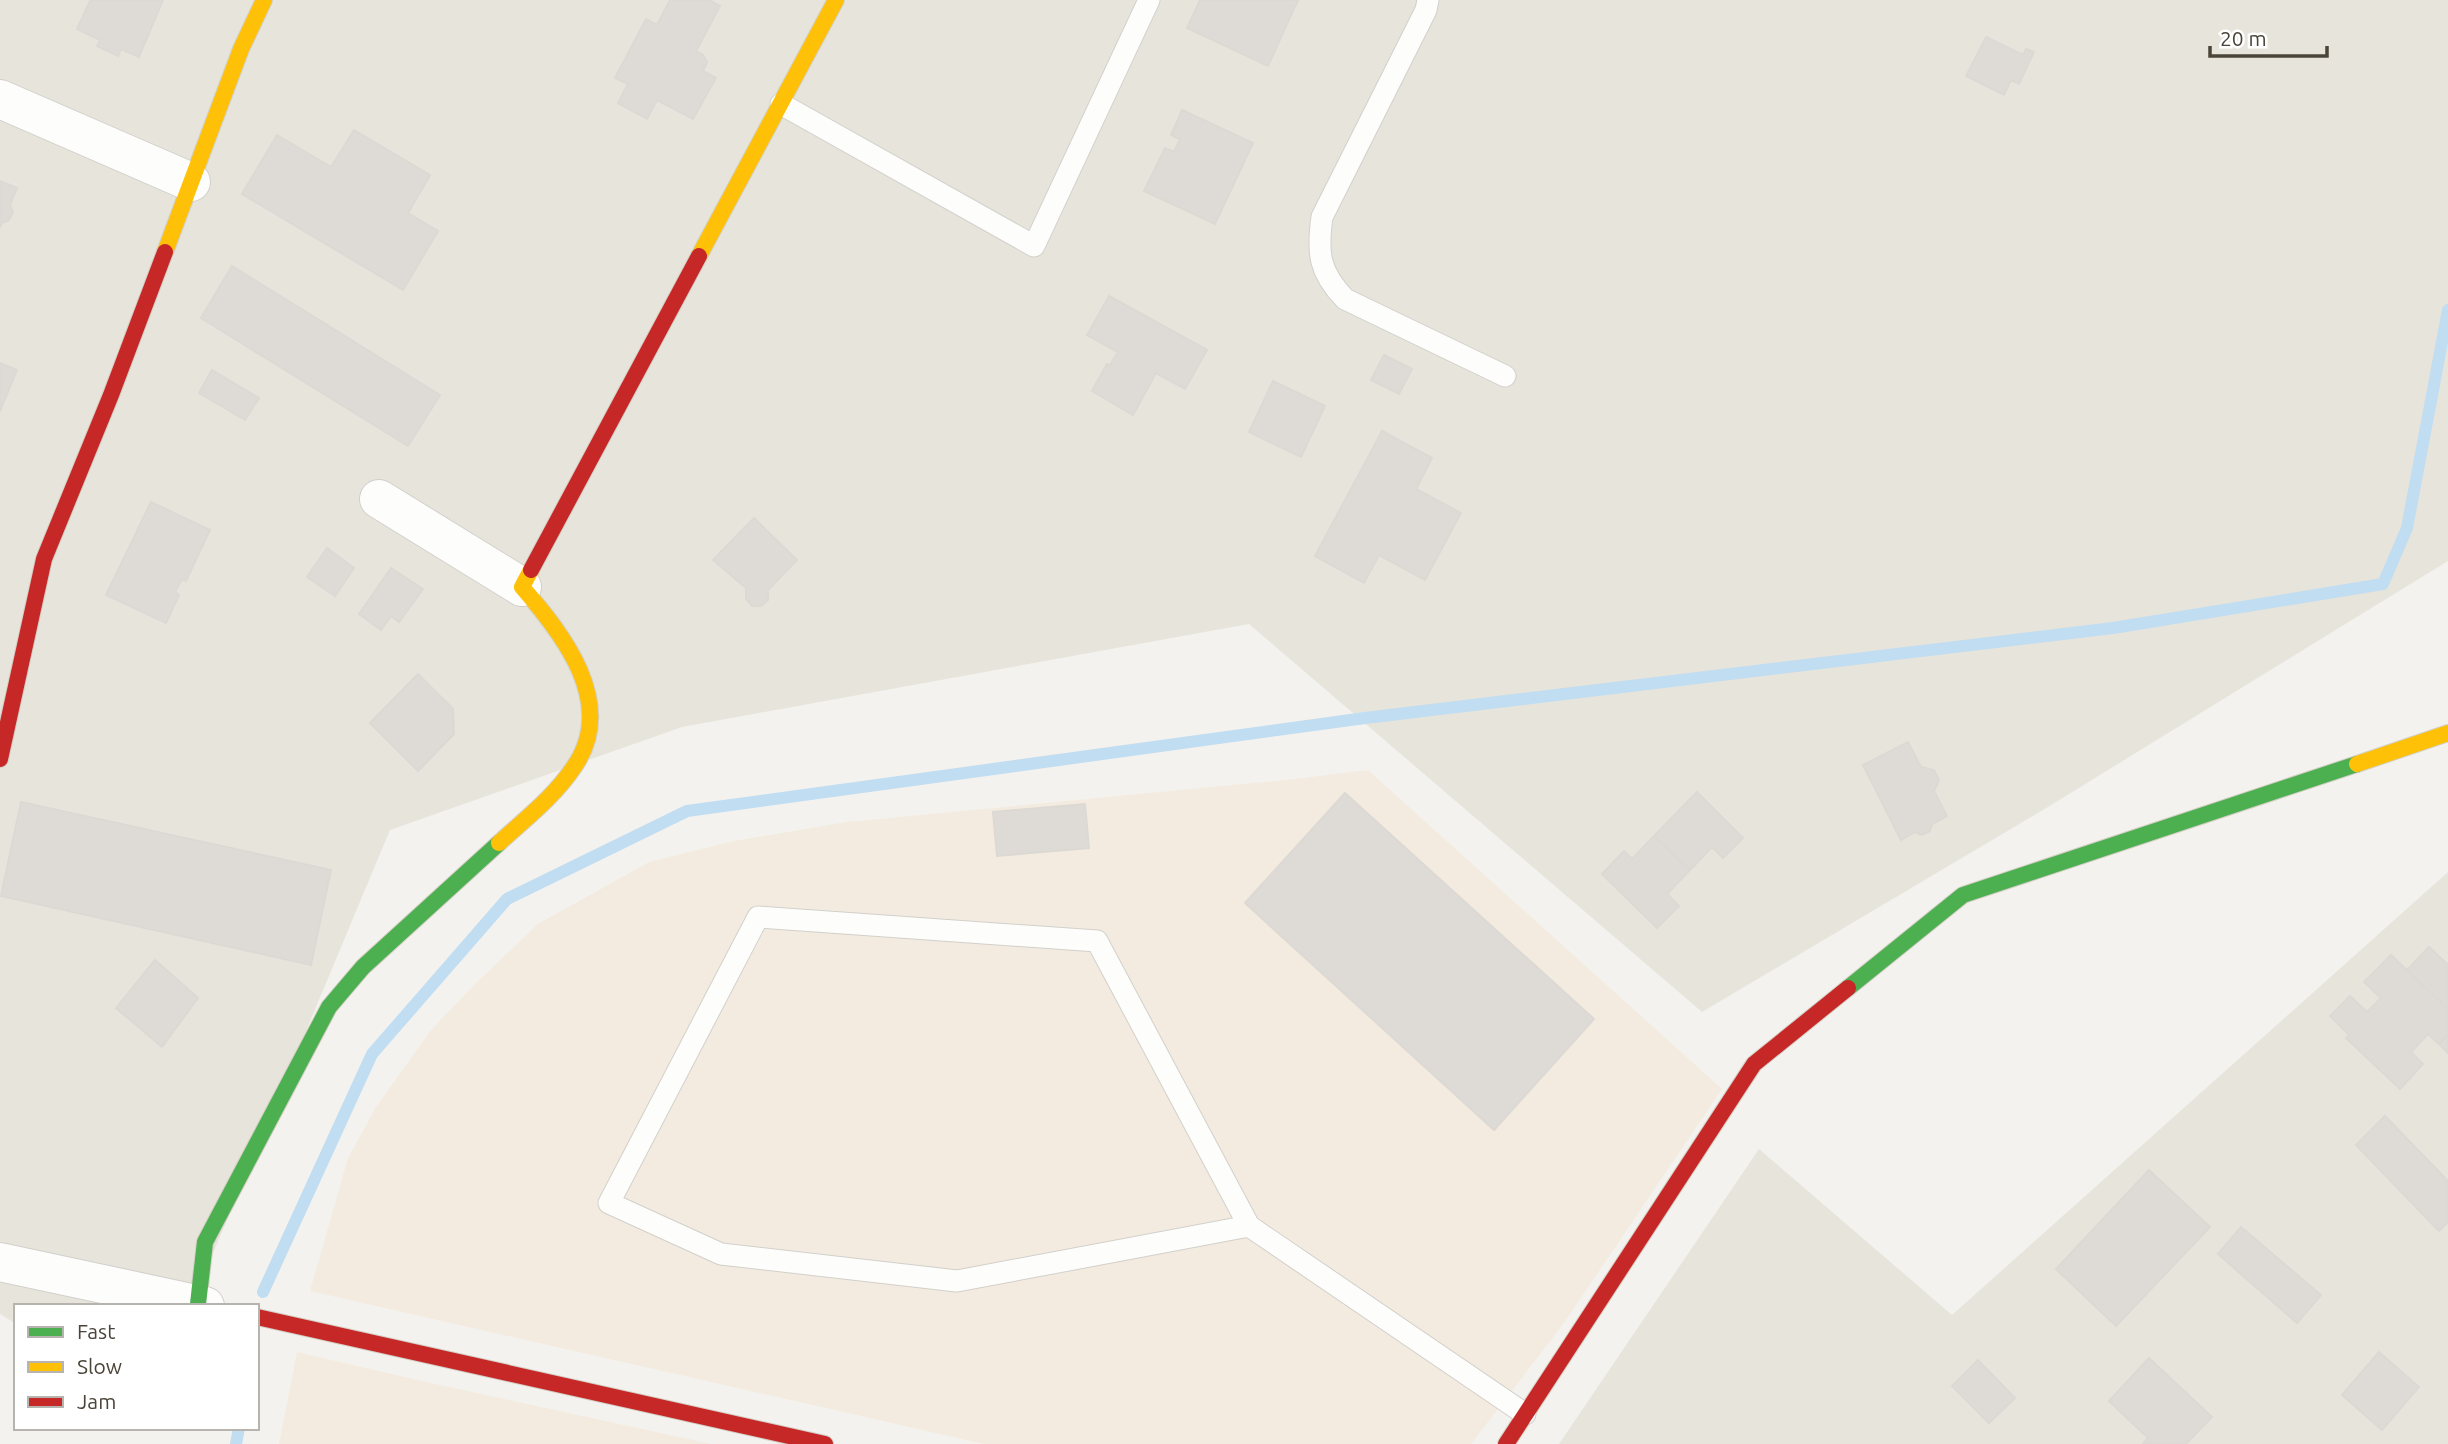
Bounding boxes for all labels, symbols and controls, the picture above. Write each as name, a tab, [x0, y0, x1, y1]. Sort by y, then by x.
scale bar	[2210, 14, 2327, 58]
text: 20 m	[2220, 26, 2267, 50]
legend	[14, 1304, 259, 1430]
text: Fast	[77, 1319, 115, 1343]
text: Slow	[77, 1354, 122, 1378]
text: Jam	[77, 1389, 116, 1413]

